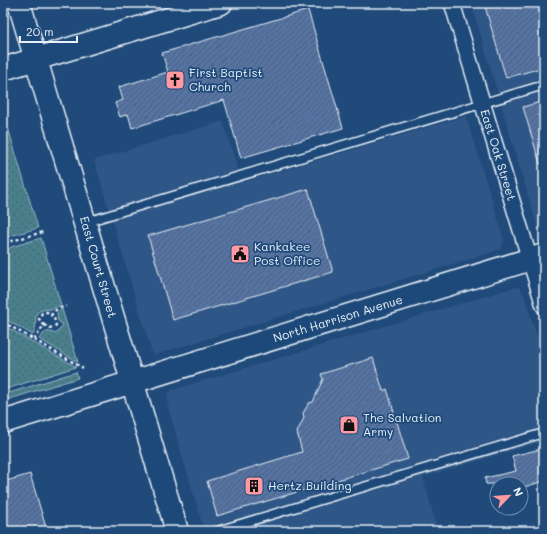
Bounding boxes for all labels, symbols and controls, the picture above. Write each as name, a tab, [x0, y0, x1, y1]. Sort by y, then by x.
scale bar	[20, 18, 77, 44]
text: 20 m	[26, 23, 54, 39]
place label: First Baptist Church	[189, 64, 263, 94]
church icon: First Baptist Church	[164, 69, 186, 91]
street label: East Oak Street	[477, 107, 520, 202]
street label: East Court Street	[77, 214, 121, 319]
place label: Kankakee Post Office	[254, 238, 320, 268]
public building icon: Kankakee Post Office	[229, 243, 251, 265]
street label: North Harrison Avenue	[271, 291, 404, 345]
place label: The Salvation Army	[363, 409, 442, 439]
shop icon: The Salvation Army	[338, 414, 360, 436]
building icon: Hertz Building	[243, 475, 265, 497]
north arrow	[489, 476, 529, 516]
place label: Hertz Building	[268, 477, 351, 493]
text: N	[510, 485, 527, 499]

